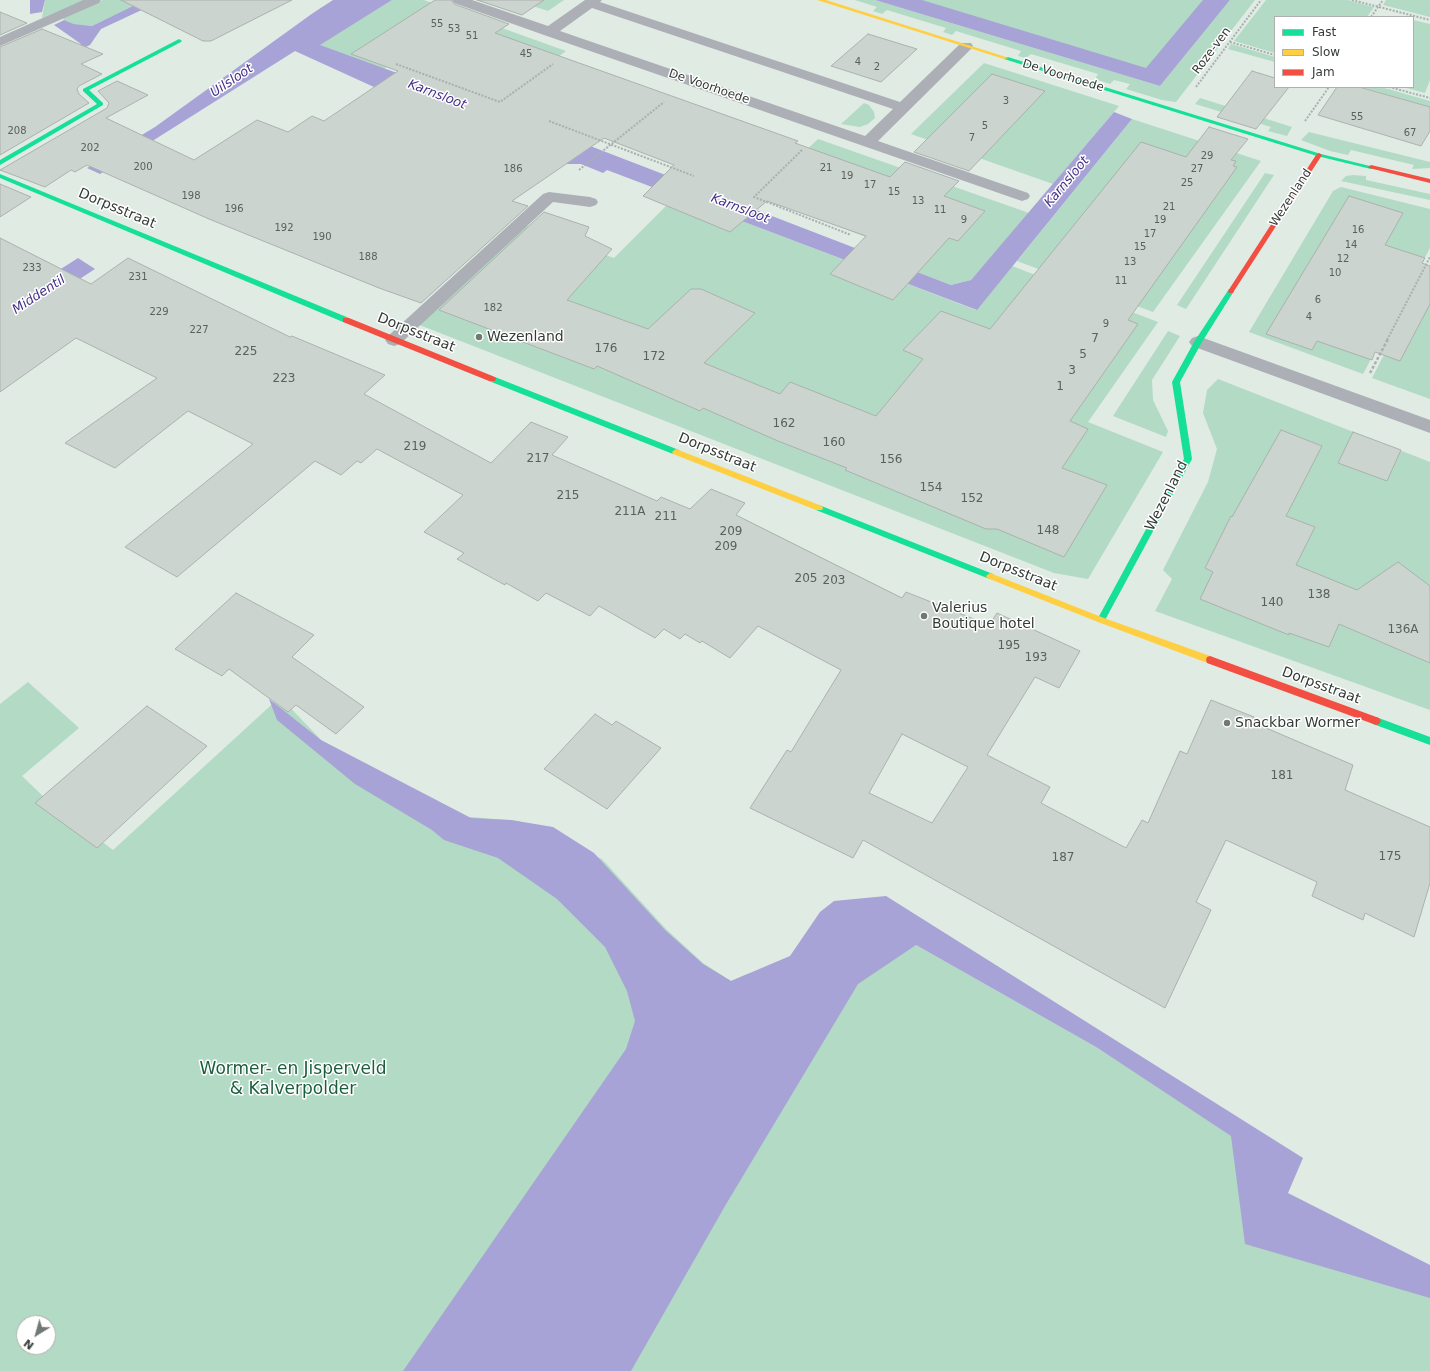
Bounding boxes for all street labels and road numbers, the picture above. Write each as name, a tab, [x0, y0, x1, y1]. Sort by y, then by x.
street label: Roze-ven	[1190, 25, 1234, 77]
street label: De Voorhoede	[1021, 57, 1105, 95]
street label: De Voorhoede	[667, 66, 751, 108]
street label: Wezenland	[1267, 167, 1315, 229]
street label: Dorpsstraat	[76, 185, 158, 233]
street label: Dorpsstraat	[375, 310, 457, 356]
street label: Dorpsstraat	[676, 430, 758, 476]
street label: Wezenland	[1142, 458, 1192, 534]
street label: Dorpsstraat	[977, 549, 1059, 595]
street label: Dorpsstraat	[1279, 664, 1363, 708]

